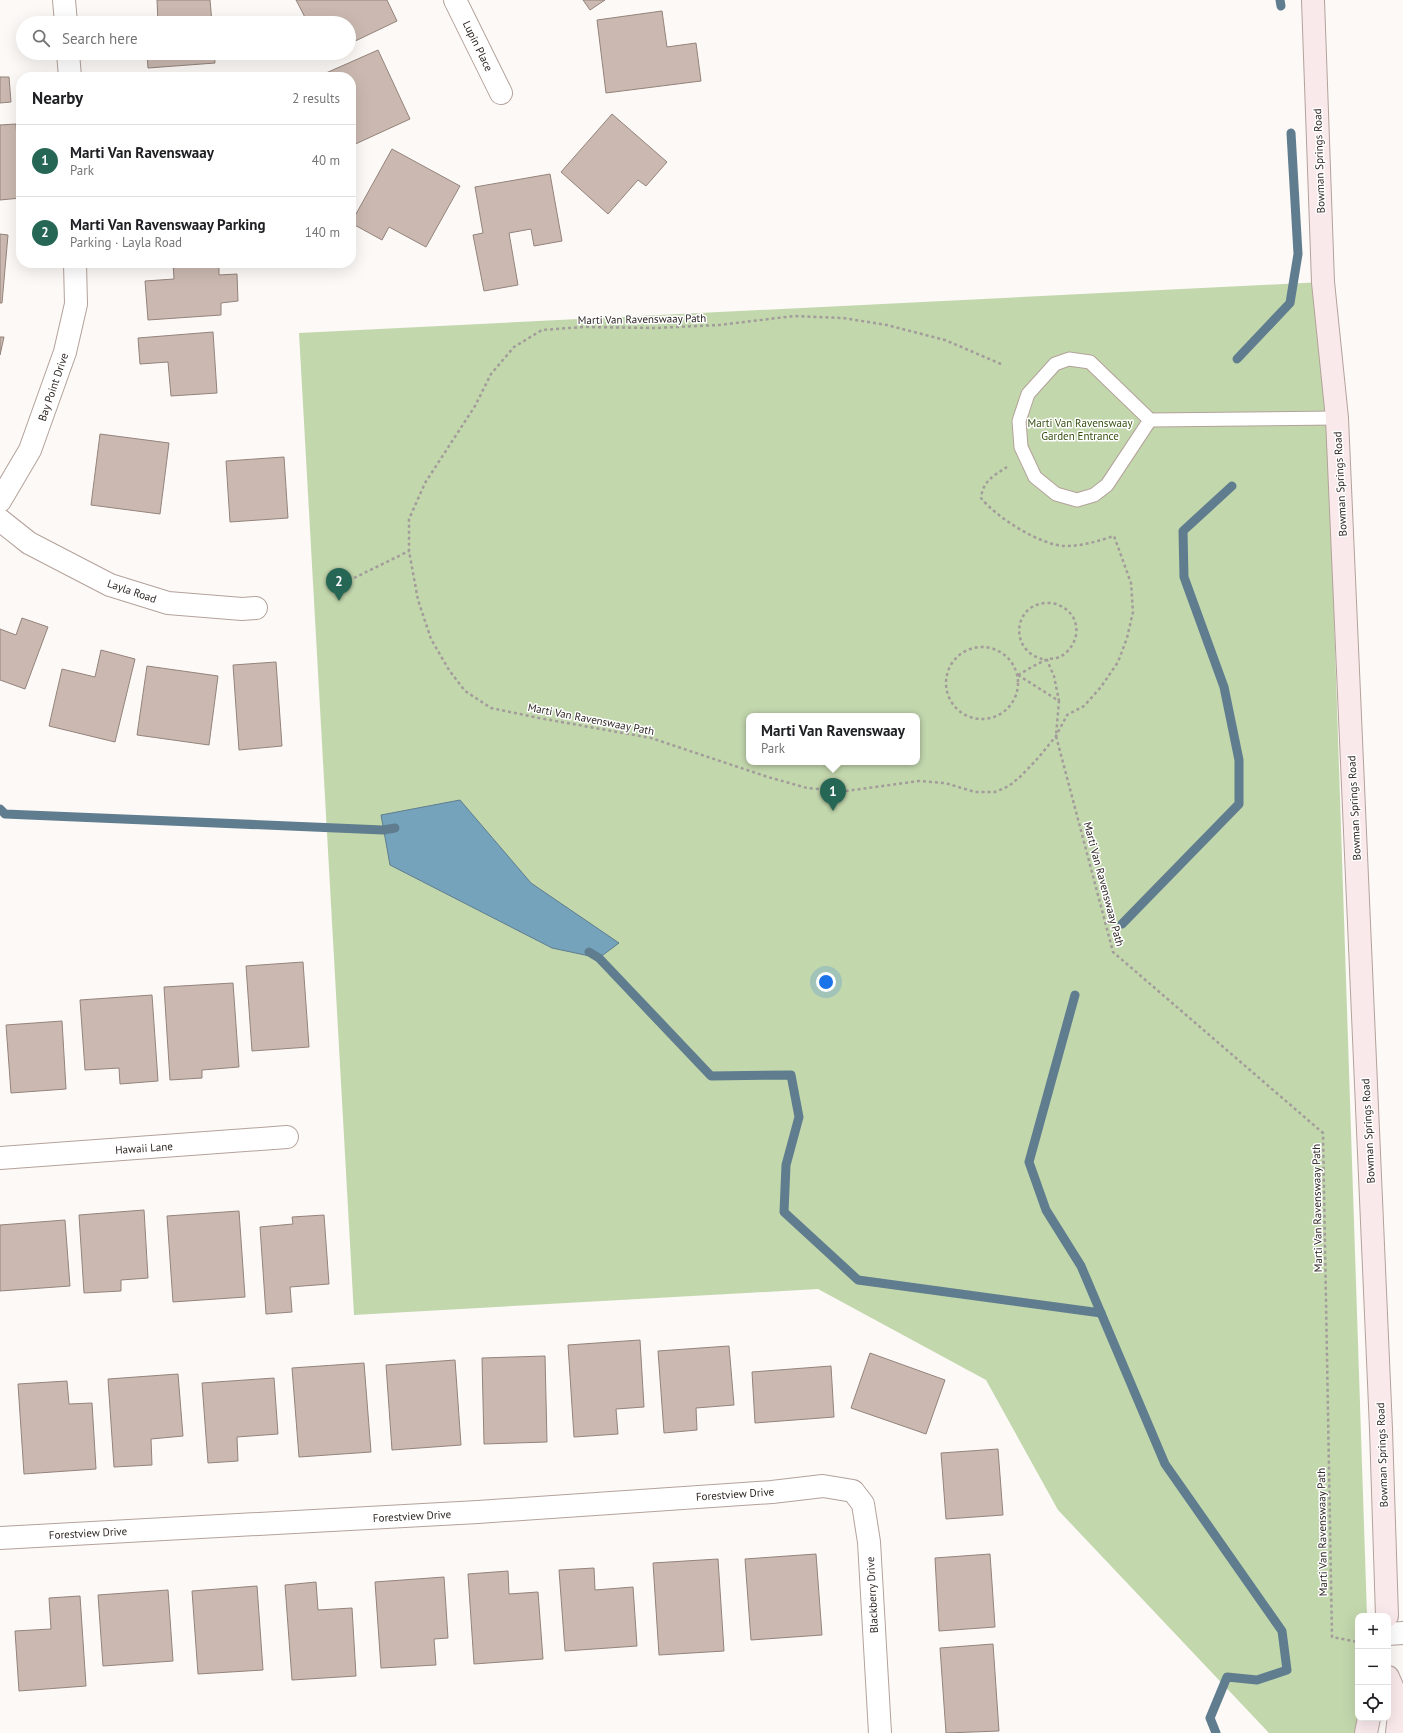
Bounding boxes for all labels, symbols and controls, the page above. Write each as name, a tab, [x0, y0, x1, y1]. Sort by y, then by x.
search box	[16, 16, 356, 60]
street label: Lupin Place	[460, 18, 496, 74]
icon: search	[30, 27, 52, 49]
text: Search here	[62, 29, 138, 48]
text: Nearby	[32, 87, 83, 109]
text: 2 results	[292, 90, 340, 107]
street label: Bowman Springs Road	[1310, 108, 1328, 214]
text: Marti Van Ravenswaay	[70, 143, 214, 162]
text: 1	[41, 152, 49, 169]
text: 40 m	[312, 152, 340, 169]
text: Park	[70, 162, 94, 179]
text: Marti Van Ravenswaay Parking	[70, 215, 266, 234]
text: 2	[41, 224, 49, 241]
text: 140 m	[305, 224, 340, 241]
text: Parking · Layla Road	[70, 234, 182, 251]
street label: Marti Van Ravenswaay Path	[578, 311, 706, 327]
street label: Bay Point Drive	[35, 351, 71, 423]
park label: Marti Van Ravenswaay Garden Entrance	[1027, 416, 1133, 443]
street label: Bowman Springs Road	[1330, 431, 1350, 537]
pin: 2	[326, 568, 352, 601]
street label: Layla Road	[106, 576, 158, 606]
street label: Marti Van Ravenswaay Path	[527, 700, 655, 738]
popup	[746, 713, 920, 765]
text: Marti Van Ravenswaay	[761, 721, 905, 740]
text: Park	[761, 740, 785, 757]
street label: Bowman Springs Road	[1344, 755, 1364, 861]
pin: 1	[820, 778, 846, 811]
street label: Marti Van Ravenswaay Path	[1081, 820, 1127, 948]
your location	[816, 972, 836, 992]
street label: Bowman Springs Road	[1358, 1078, 1378, 1184]
street label: Hawaii Lane	[115, 1139, 174, 1157]
street label: Marti Van Ravenswaay Path	[1309, 1144, 1325, 1272]
street label: Bowman Springs Road	[1373, 1402, 1391, 1508]
street label: Marti Van Ravenswaay Path	[1314, 1468, 1330, 1596]
street label: Forestview Drive	[695, 1484, 775, 1504]
street label: Forestview Drive	[372, 1507, 452, 1525]
street label: Forestview Drive	[48, 1524, 128, 1542]
street label: Blackberry Drive	[863, 1556, 881, 1634]
map controls	[1355, 1613, 1391, 1721]
button: +	[1355, 1613, 1391, 1649]
button: −	[1355, 1649, 1391, 1685]
button: locate	[1355, 1685, 1391, 1721]

